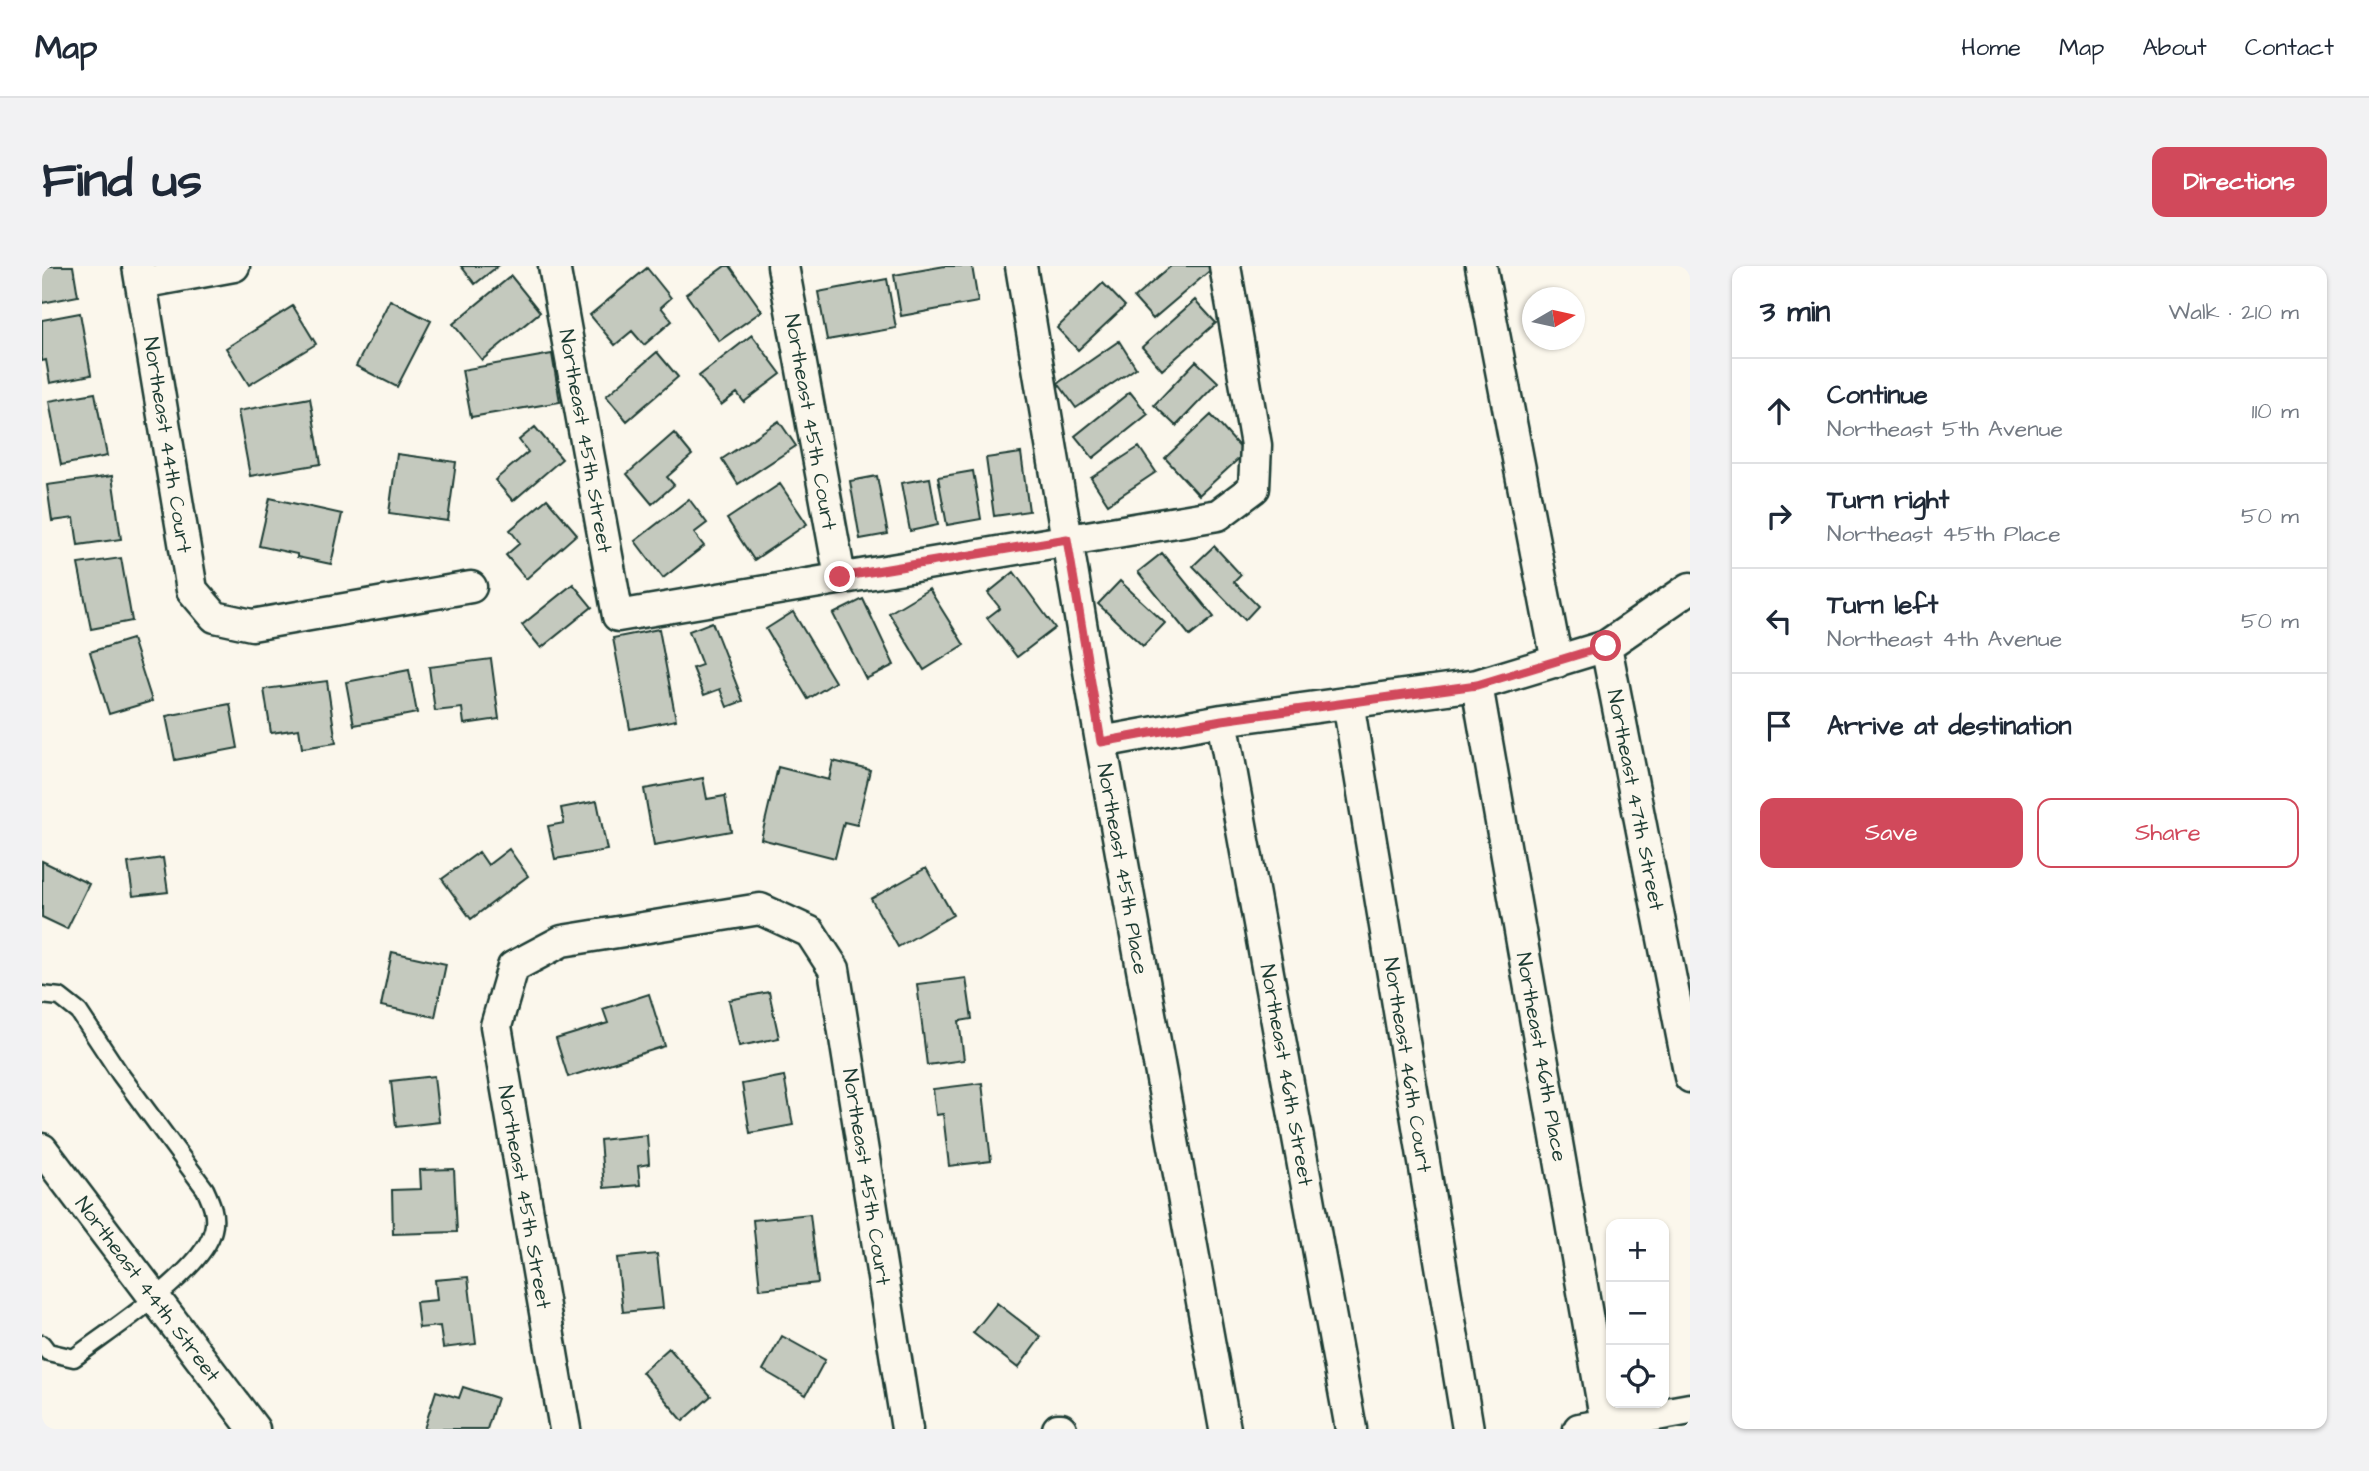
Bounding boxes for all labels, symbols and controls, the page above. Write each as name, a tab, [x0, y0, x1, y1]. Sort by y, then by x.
text: Map	[35, 25, 97, 71]
text: Home	[1961, 31, 2021, 65]
text: Map	[2059, 31, 2104, 65]
text: About	[2142, 31, 2207, 65]
text: Contact	[2245, 31, 2334, 65]
button: Directions	[2152, 147, 2327, 217]
text: Find us	[42, 148, 202, 216]
north arrow	[1522, 287, 1585, 350]
text: 3 min	[1760, 291, 1830, 333]
text: Walk · 210 m	[2169, 296, 2299, 328]
street label: Northeast 45th Court	[777, 312, 844, 533]
street label: Northeast 45th Street	[552, 327, 620, 555]
street label: Northeast 44th Court	[136, 335, 199, 556]
text: Continue	[1827, 377, 1928, 413]
icon: ahead	[1760, 392, 1798, 430]
text: 110 m	[2251, 395, 2299, 427]
text: Northeast 5th Avenue	[1827, 413, 2063, 445]
text: Turn right	[1827, 482, 1949, 518]
icon: right	[1760, 497, 1798, 535]
text: 50 m	[2241, 500, 2299, 532]
text: Northeast 45th Place	[1827, 518, 2061, 550]
route end	[824, 561, 855, 592]
text: Turn left	[1827, 587, 1938, 623]
icon: left	[1760, 602, 1798, 640]
text: 50 m	[2241, 605, 2299, 637]
text: Northeast 4th Avenue	[1827, 623, 2062, 655]
route start	[1590, 630, 1621, 661]
street label: Northeast 47th Street	[1600, 687, 1671, 913]
icon: arrive	[1760, 707, 1798, 745]
text: Arrive at destination	[1827, 708, 2072, 744]
street label: Northeast 45th Place	[1090, 761, 1155, 977]
button: Save	[1760, 798, 2023, 868]
button: Share	[2037, 798, 2299, 868]
street label: Northeast 46th Place	[1509, 950, 1574, 1164]
street label: Northeast 46th Court	[1376, 956, 1439, 1175]
street label: Northeast 46th Street	[1253, 962, 1320, 1189]
street label: Northeast 45th Court	[835, 1067, 898, 1288]
street label: Northeast 45th Street	[491, 1083, 559, 1311]
street label: Northeast 44th Street	[68, 1190, 227, 1389]
map controls	[1606, 1219, 1669, 1408]
button: +	[1606, 1219, 1669, 1282]
button: −	[1606, 1282, 1669, 1345]
button: locate	[1606, 1345, 1669, 1408]

